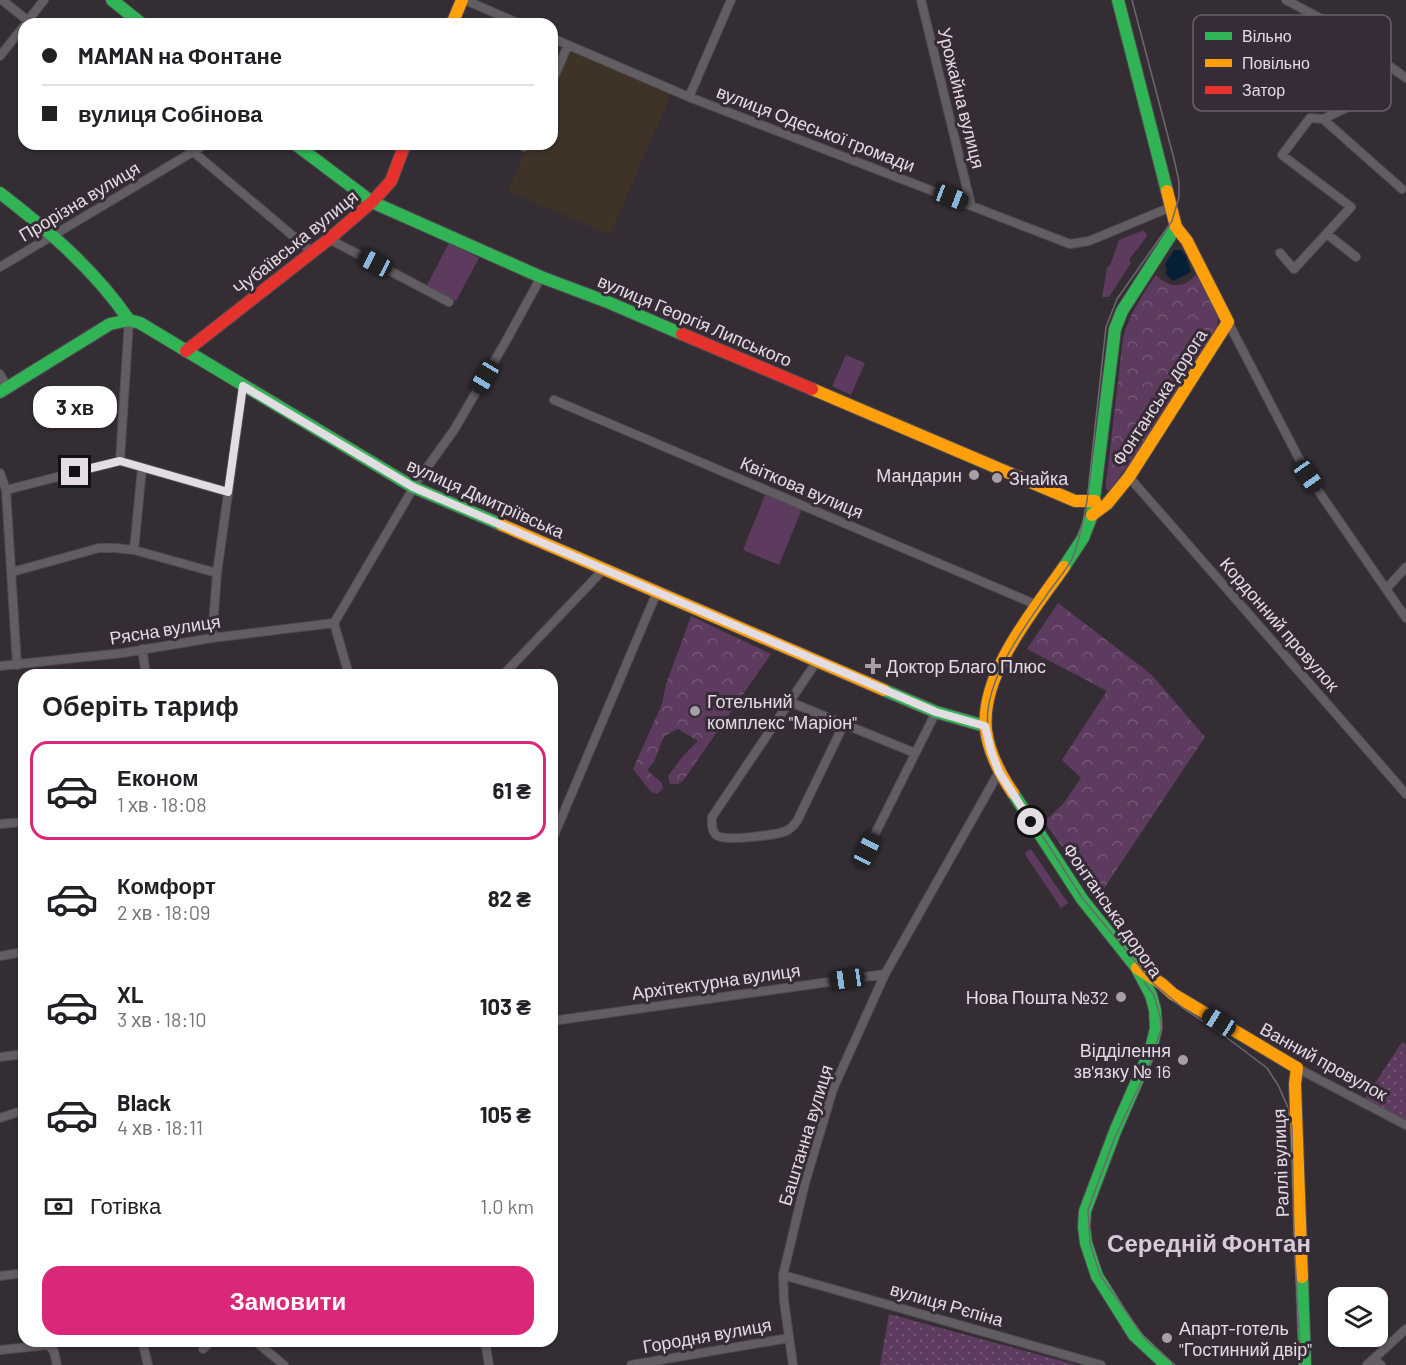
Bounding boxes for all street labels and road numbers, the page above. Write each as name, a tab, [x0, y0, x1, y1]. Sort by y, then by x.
street label: Урожайна вулиця	[934, 25, 990, 171]
street label: вулиця Одеської громади	[714, 80, 918, 176]
street label: Прорізна вулиця	[15, 156, 143, 246]
street label: Чубаївська вулиця	[228, 185, 362, 299]
street label: вулиця Георгія Липського	[595, 269, 795, 371]
street label: Фонтанська дорога	[1107, 324, 1212, 470]
street label: Квіткова вулиця	[737, 451, 867, 523]
street label: вулиця Дмитріївська	[404, 453, 569, 543]
street label: Кордонний провулок	[1216, 553, 1344, 696]
street label: Рясна вулиця	[108, 609, 222, 649]
street label: Фонтанська дорога	[1059, 839, 1168, 982]
street label: Архітектурна вулиця	[630, 958, 802, 1004]
street label: Ванний провулок	[1257, 1017, 1391, 1105]
street label: Баштанна вулиця	[773, 1062, 837, 1208]
street label: Раллі вулиця	[1267, 1108, 1293, 1218]
street label: вулиця Рєпіна	[888, 1277, 1007, 1331]
street label: Городня вулиця	[641, 1313, 773, 1357]

